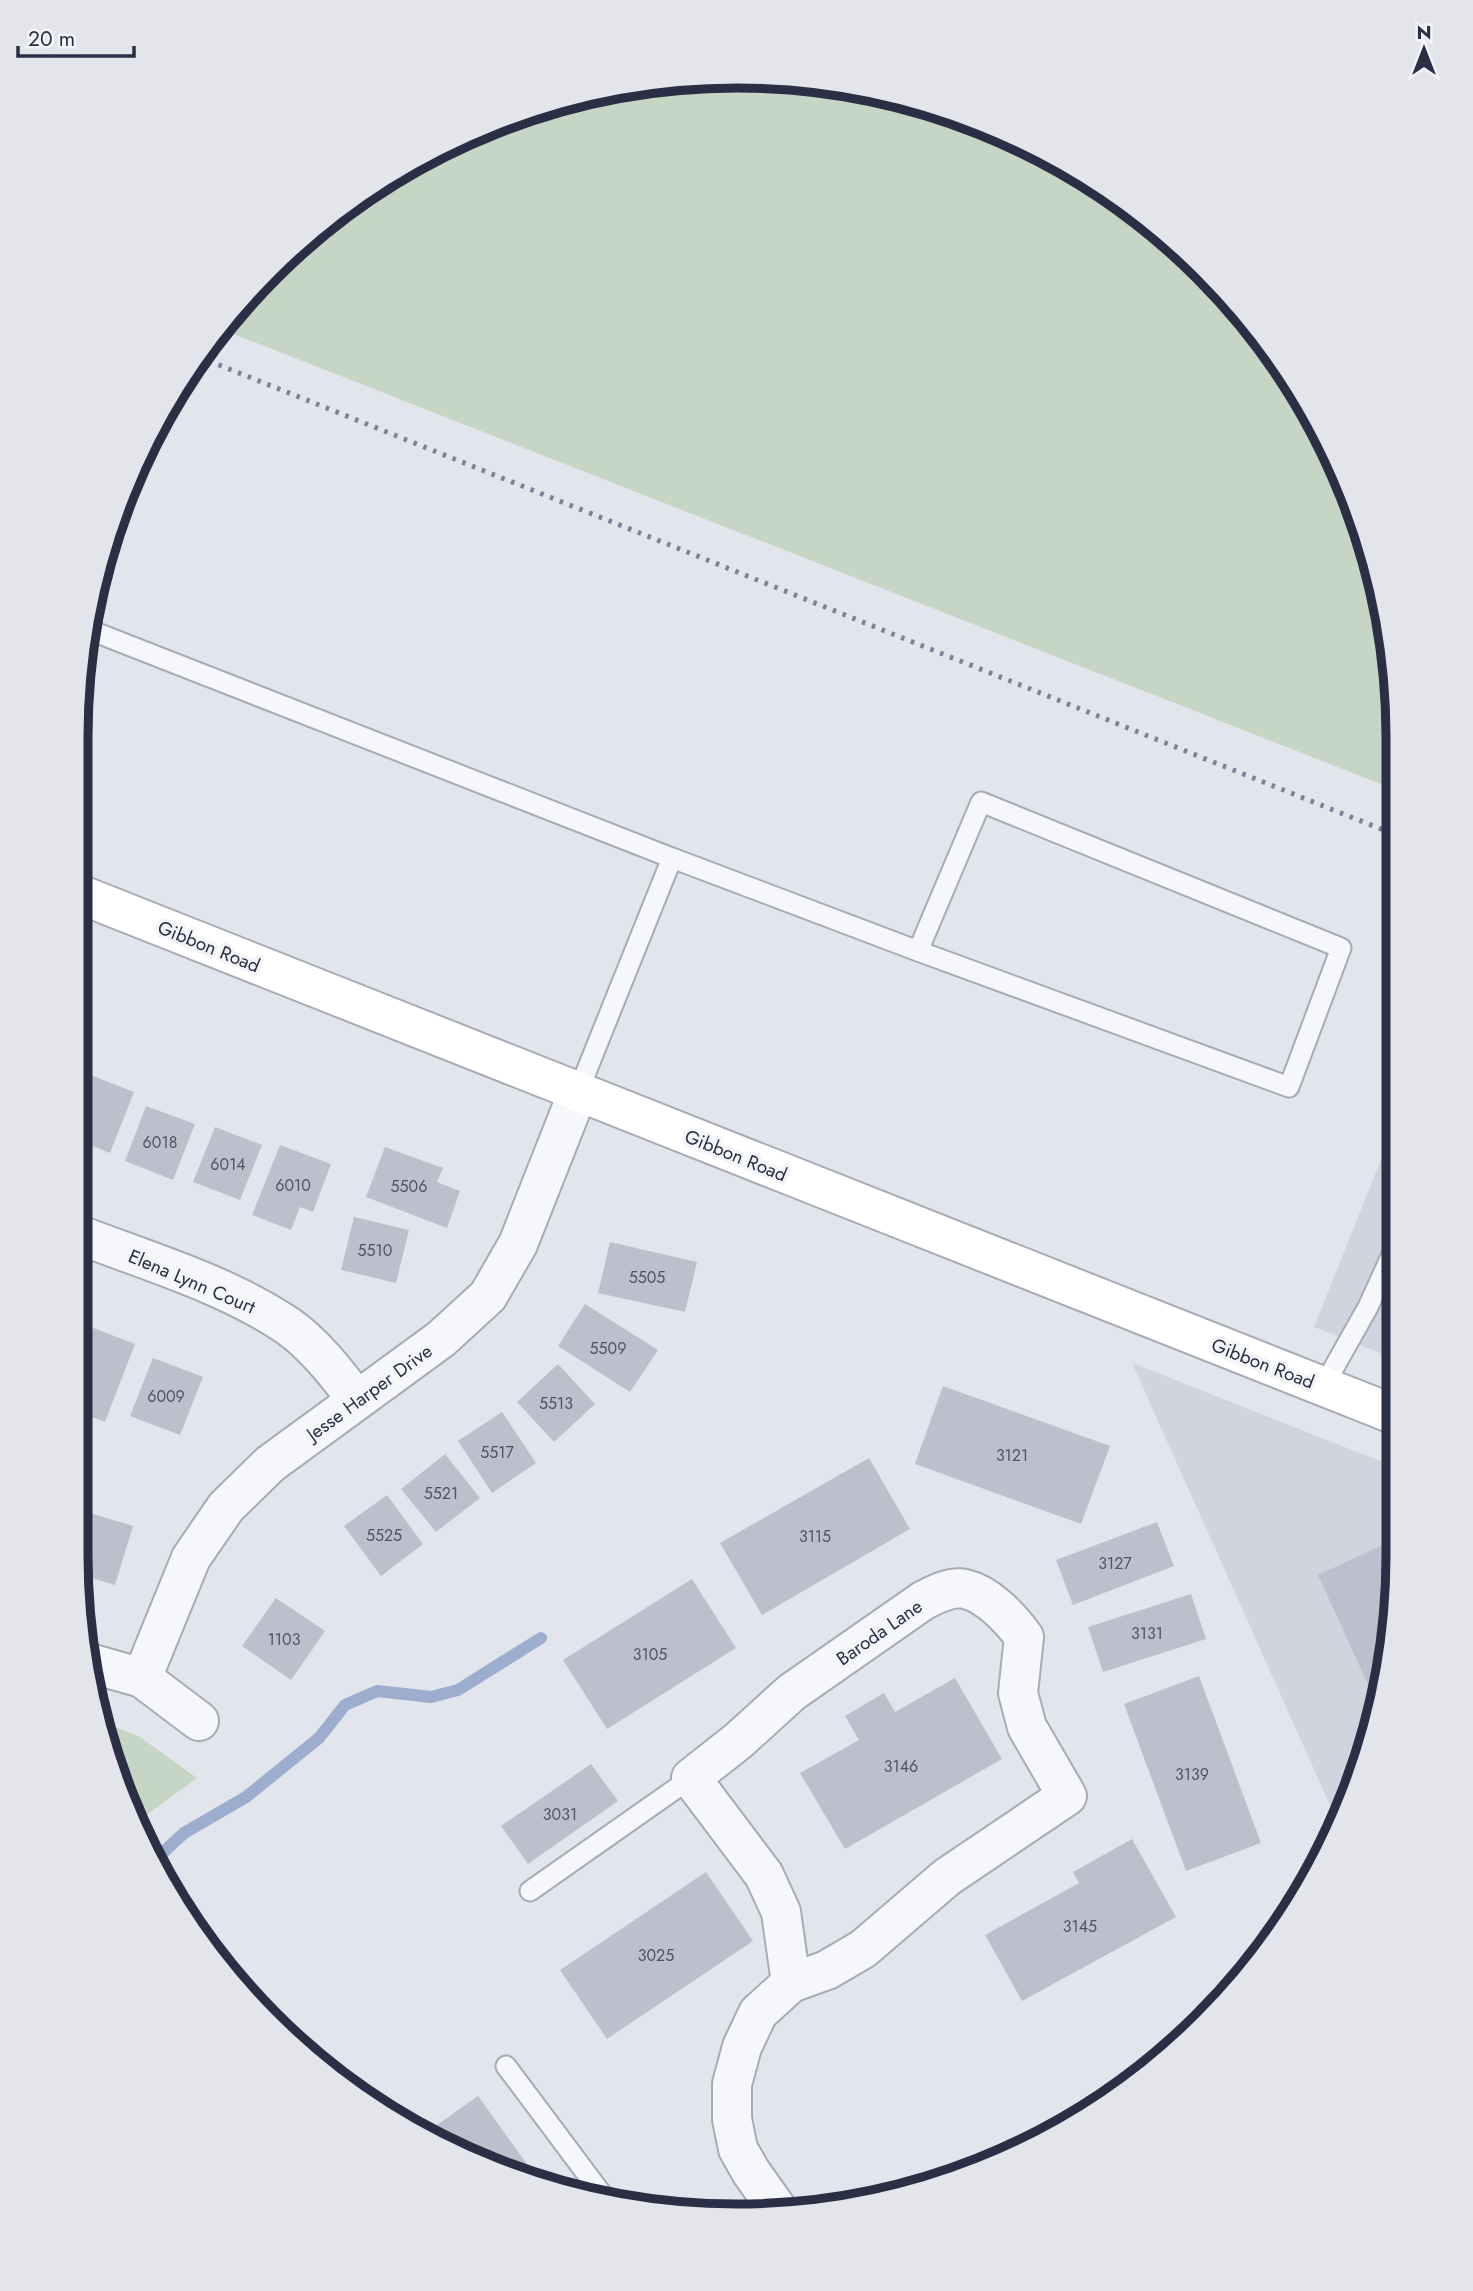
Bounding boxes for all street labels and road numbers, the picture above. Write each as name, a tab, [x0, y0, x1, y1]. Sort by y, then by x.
street label: Gibbon Road	[154, 914, 264, 979]
street label: Gibbon Road	[681, 1123, 791, 1188]
street label: Elena Lynn Court	[124, 1243, 260, 1321]
street label: Gibbon Road	[1207, 1331, 1318, 1395]
street label: Jesse Harper Drive	[298, 1337, 438, 1449]
street label: Baroda Lane	[831, 1593, 928, 1672]

